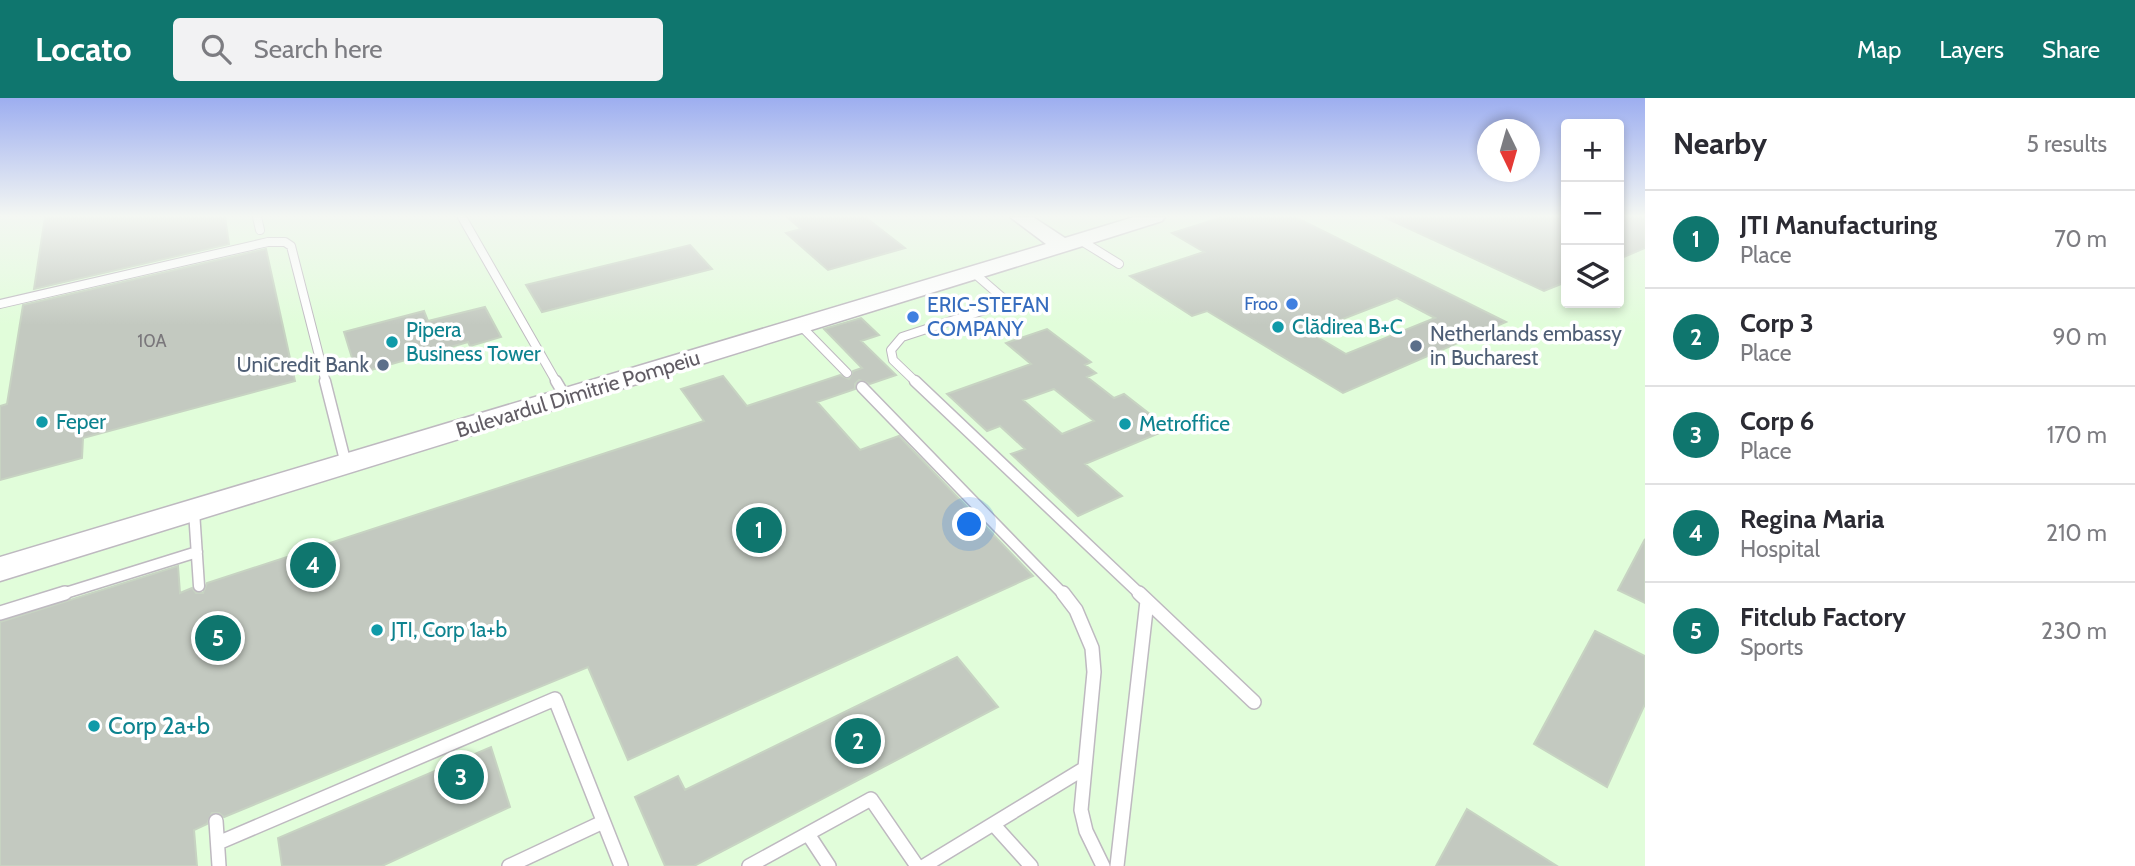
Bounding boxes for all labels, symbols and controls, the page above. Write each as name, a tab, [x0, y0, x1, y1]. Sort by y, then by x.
search box	[173, 18, 663, 81]
text: Locato	[35, 29, 131, 69]
icon: search	[197, 30, 235, 68]
text: Search here	[253, 33, 383, 65]
text: Map	[1857, 35, 1901, 64]
text: Layers	[1939, 35, 2004, 64]
text: Share	[2042, 35, 2100, 64]
north arrow	[1477, 119, 1540, 182]
map controls	[1561, 119, 1624, 308]
button: +	[1561, 119, 1624, 182]
text: Nearby	[1673, 125, 1767, 162]
text: 5 results	[2026, 130, 2107, 158]
button: −	[1561, 182, 1624, 245]
text: JTI Manufacturing	[1740, 209, 1937, 241]
text: 1	[1692, 225, 1700, 253]
text: 70 m	[2054, 225, 2107, 253]
text: Place	[1740, 241, 1792, 269]
button: layers	[1561, 245, 1624, 308]
place label: ERIC-STEFAN COMPANY	[927, 292, 1050, 341]
place label: Froo	[1244, 293, 1278, 315]
marker: Froo	[1284, 296, 1300, 312]
text: Corp 3	[1740, 307, 1814, 339]
marker: ERIC-STEFAN COMPANY	[905, 309, 921, 325]
place label: Clădirea B+C	[1292, 314, 1403, 339]
place label: Pipera Business Tower	[406, 317, 541, 366]
marker: Clădirea B+C	[1270, 319, 1286, 335]
place label: Netherlands embassy in Bucharest	[1430, 321, 1622, 370]
text: 2	[1690, 323, 1702, 351]
text: 90 m	[2053, 323, 2107, 351]
house number: 10A	[137, 330, 167, 352]
marker: Pipera Business Tower	[384, 334, 400, 350]
marker: Netherlands embassy in Bucharest	[1408, 338, 1424, 354]
text: Place	[1740, 339, 1792, 367]
street label: Bulevardul Dimitrie Pompeiu	[453, 344, 703, 443]
place label: UniCredit Bank	[237, 352, 370, 377]
marker: UniCredit Bank	[375, 357, 391, 373]
text: Corp 6	[1740, 405, 1814, 437]
place label: Feper	[56, 409, 106, 434]
place label: Metroffice	[1139, 411, 1230, 436]
marker: Feper	[34, 414, 50, 430]
marker: Metroffice	[1117, 416, 1133, 432]
text: 3	[1690, 421, 1702, 449]
text: 170 m	[2047, 421, 2107, 449]
text: Place	[1740, 437, 1792, 465]
text: Regina Maria	[1740, 503, 1884, 535]
pin: 1	[736, 504, 782, 556]
your location	[952, 507, 986, 541]
text: 4	[1689, 519, 1703, 547]
text: 210 m	[2046, 519, 2107, 547]
text: Hospital	[1740, 535, 1820, 563]
pin: 4	[290, 539, 336, 591]
text: Fitclub Factory	[1740, 601, 1906, 633]
pin: 5	[195, 612, 241, 664]
place label: JTI, Corp 1a+b	[390, 617, 507, 642]
text: 5	[1690, 617, 1702, 645]
text: 230 m	[2041, 617, 2107, 645]
marker: JTI, Corp 1a+b	[369, 622, 385, 638]
text: Sports	[1740, 633, 1803, 661]
place label: Corp 2a+b	[108, 711, 210, 740]
pin: 2	[835, 715, 881, 767]
marker: Corp 2a+b	[86, 718, 102, 734]
pin: 3	[438, 751, 484, 803]

